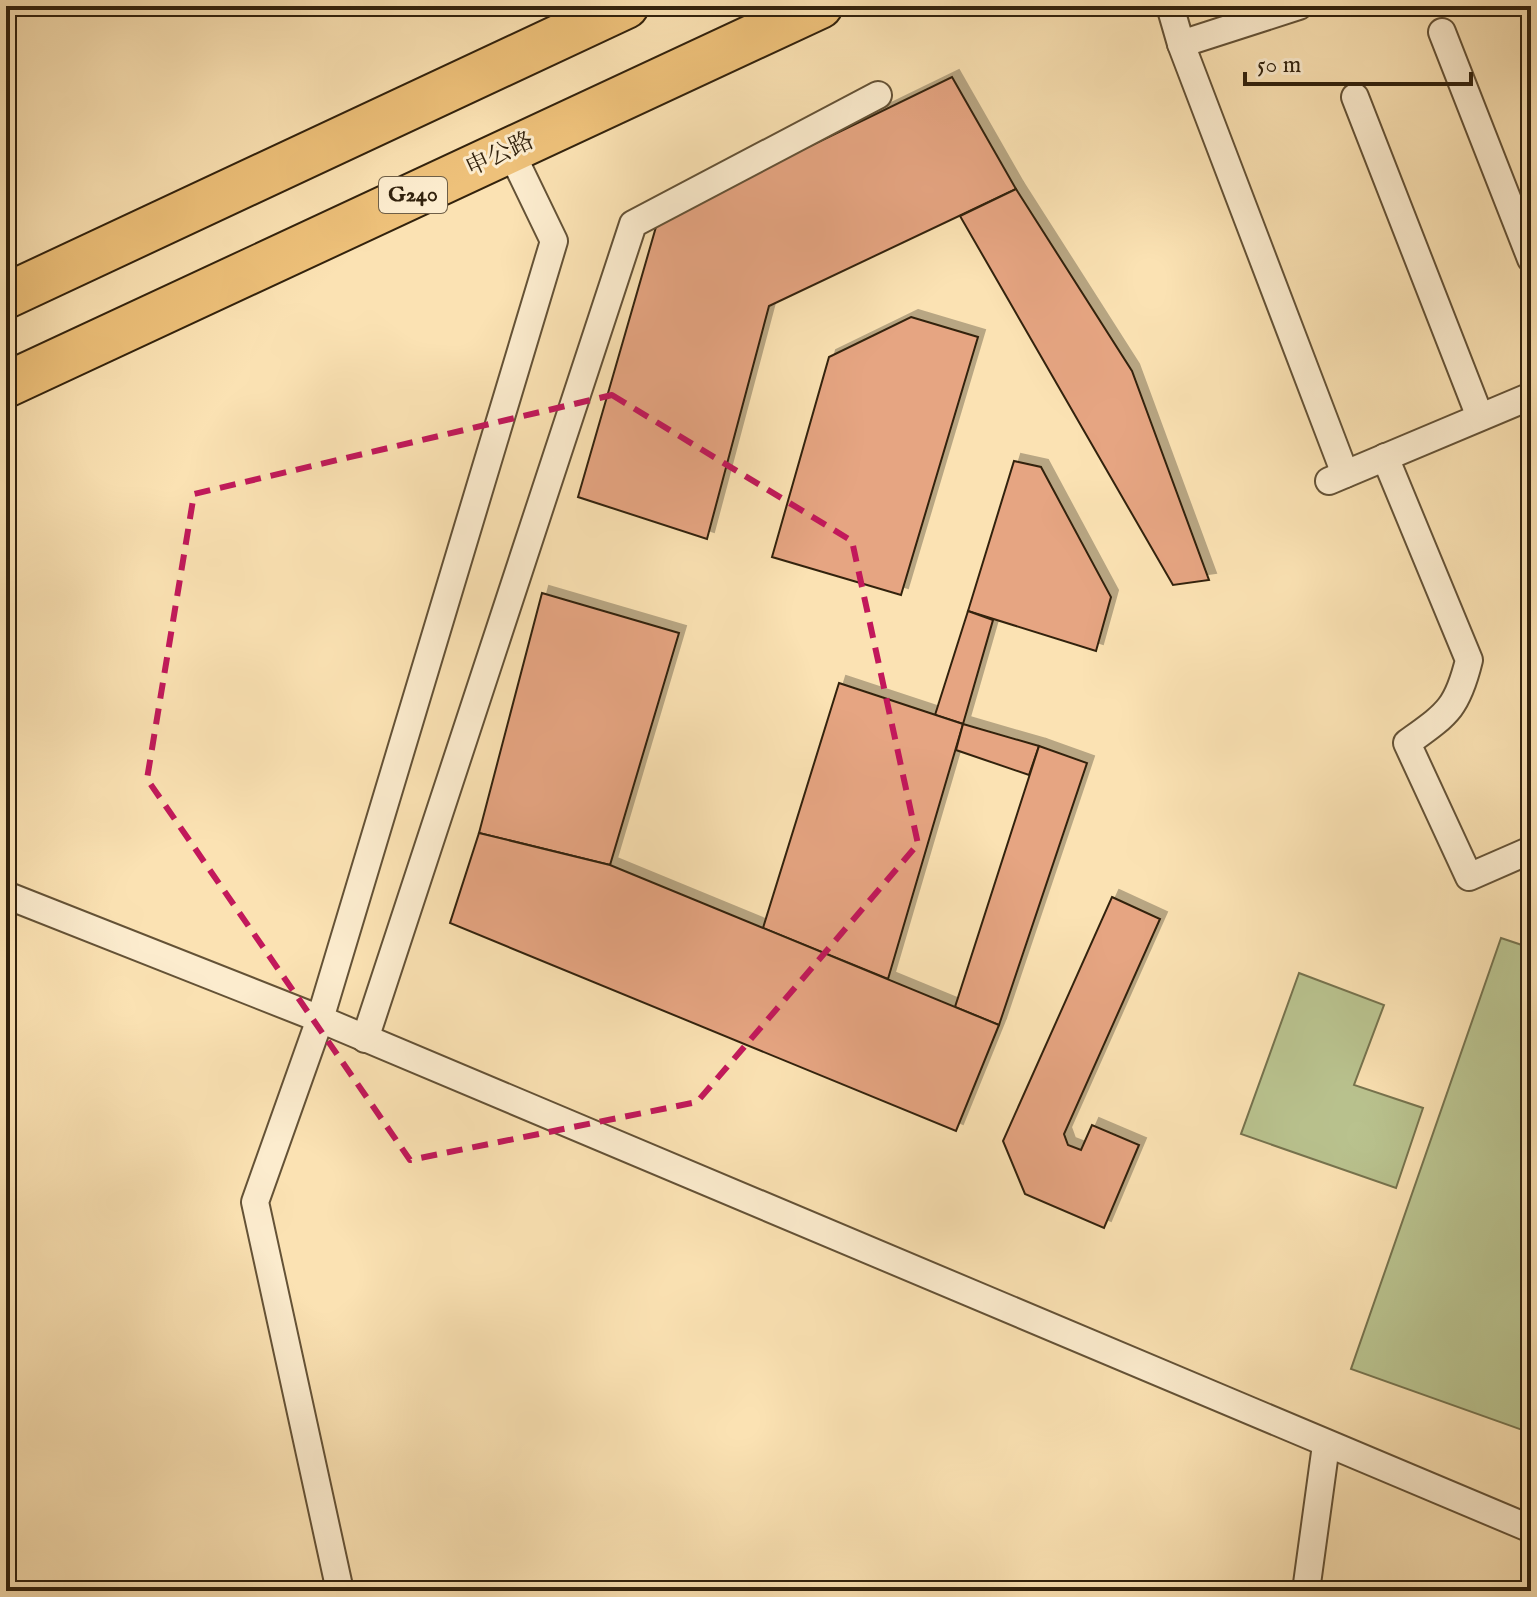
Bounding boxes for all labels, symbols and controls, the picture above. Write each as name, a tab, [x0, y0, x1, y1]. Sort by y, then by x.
scale bar	[1245, 36, 1471, 86]
text: 50 m	[1257, 50, 1301, 81]
street label: 申公路	[461, 126, 539, 184]
road number: G240	[379, 177, 447, 213]

